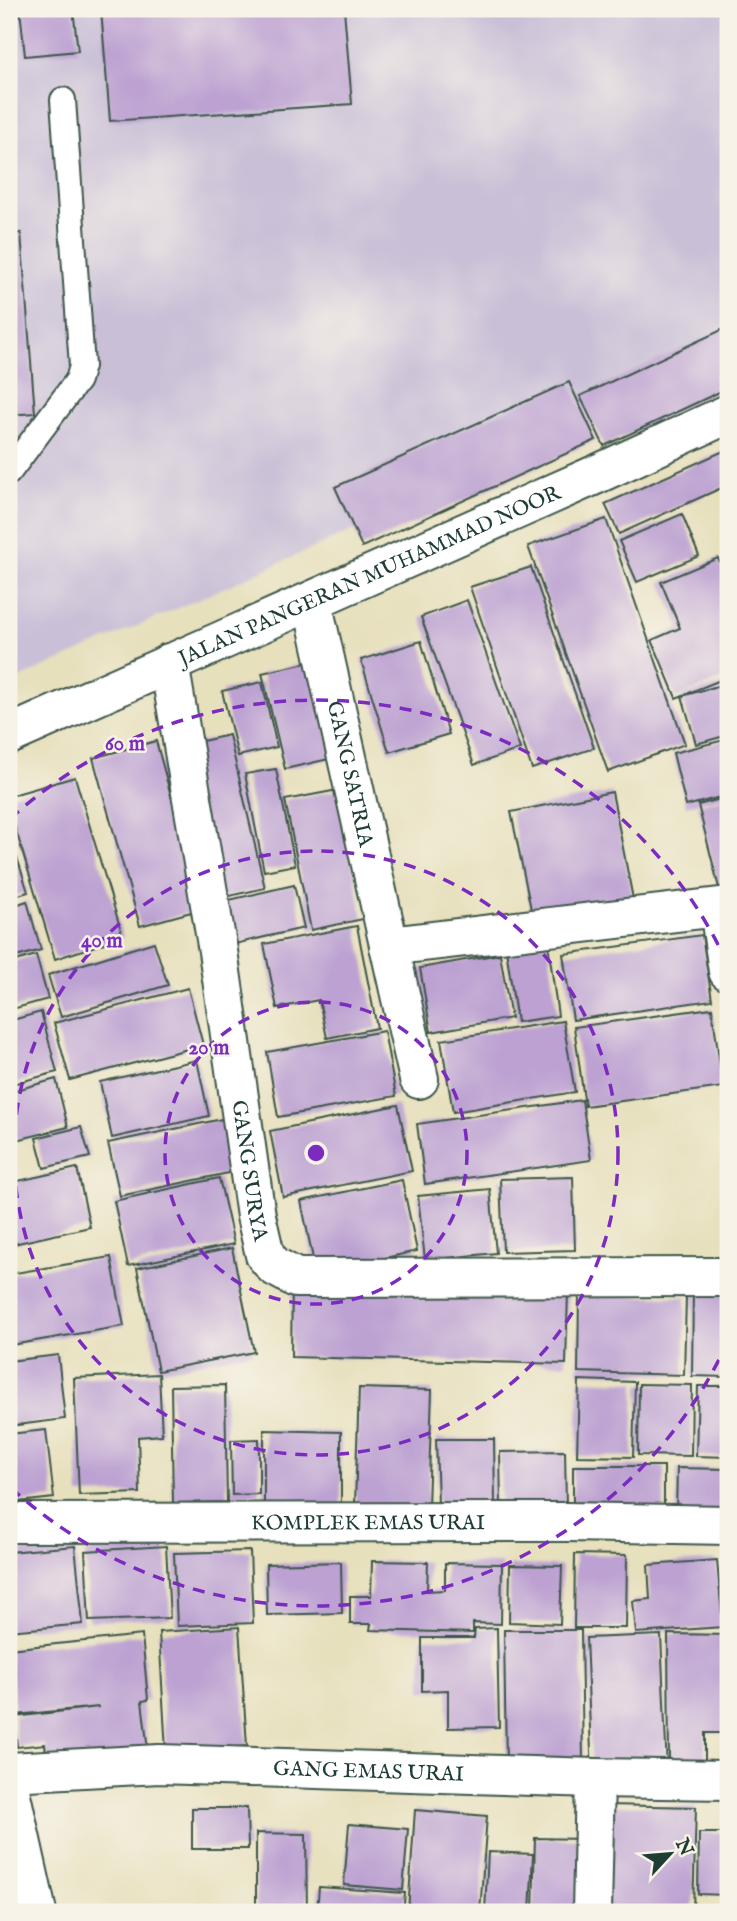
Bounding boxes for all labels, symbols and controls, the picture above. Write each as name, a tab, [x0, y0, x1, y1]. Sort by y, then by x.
street label: JALAN PANGERAN MUHAMMAD NOOR	[173, 480, 566, 674]
street label: GANG SATRIA	[320, 698, 379, 850]
text: 60 m	[105, 731, 146, 758]
text: 40 m	[81, 928, 123, 955]
text: 20 m	[189, 1035, 230, 1062]
street label: GANG SURYA	[225, 1099, 274, 1245]
centre of rings	[304, 1141, 328, 1165]
street label: KOMPLEK EMAS URAI	[251, 1510, 485, 1538]
street label: GANG EMAS URAI	[273, 1756, 464, 1789]
north arrow	[636, 1820, 706, 1890]
text: N	[669, 1834, 698, 1861]

